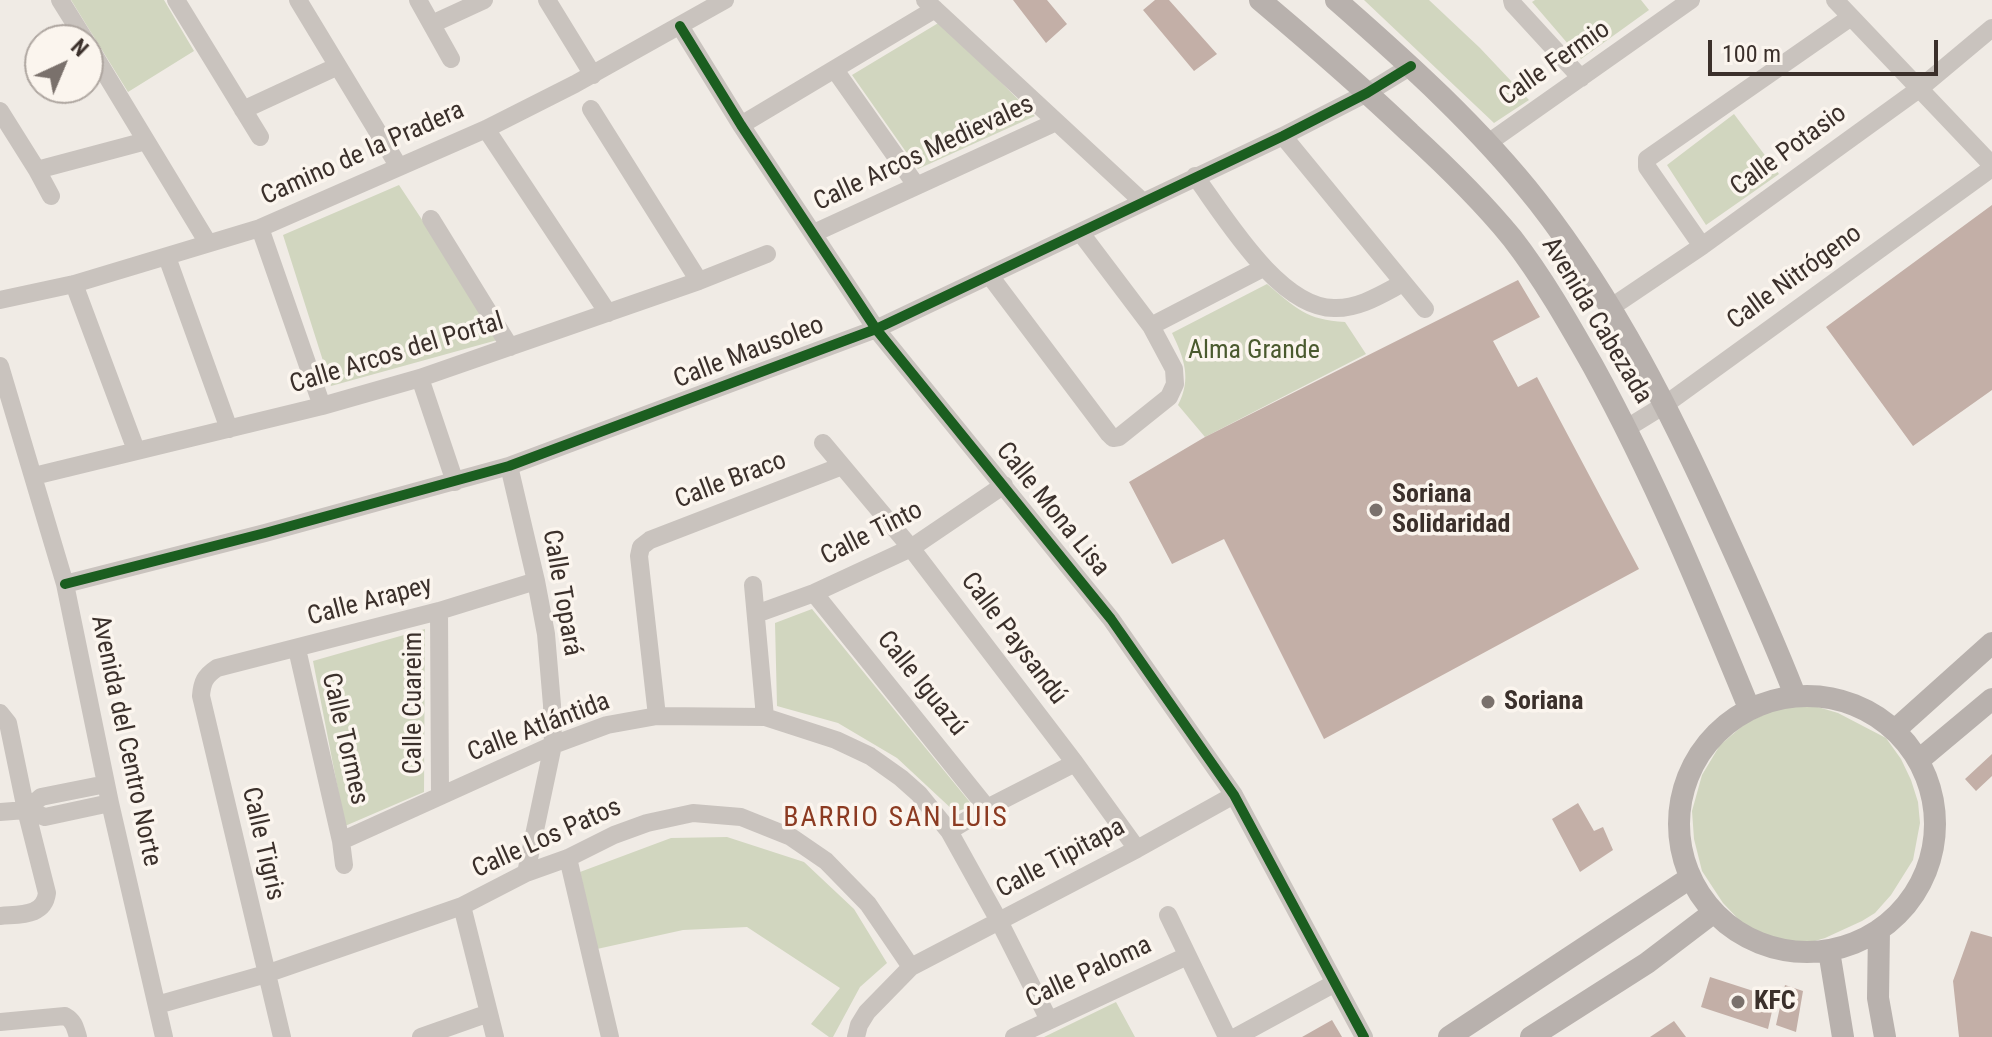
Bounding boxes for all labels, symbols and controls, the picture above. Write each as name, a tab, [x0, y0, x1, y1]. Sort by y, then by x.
street label: Calle Fermio	[1494, 14, 1616, 114]
north arrow	[24, 24, 104, 104]
scale bar	[1712, 24, 1942, 74]
text: N	[66, 34, 93, 61]
text: 100 m	[1722, 40, 1781, 68]
street label: Calle Arcos Medievales	[809, 89, 1039, 219]
street label: Camino de la Pradera	[257, 95, 469, 213]
street label: Calle Potasio	[1725, 99, 1853, 203]
street label: Calle Nitrógeno	[1722, 219, 1868, 337]
street label: Avenida Cabezada	[1534, 232, 1658, 410]
street label: Calle Arcos del Portal	[286, 307, 508, 401]
street label: Calle Mausoleo	[670, 310, 828, 396]
park label: Alma Grande	[1188, 335, 1320, 367]
street label: Calle Mona Lisa	[988, 437, 1116, 583]
street label: Calle Braco	[671, 446, 791, 516]
place label: Soriana Solidaridad	[1392, 479, 1510, 540]
street label: Calle Tinto	[816, 495, 928, 573]
marker: Soriana Solidaridad	[1367, 501, 1385, 519]
street label: Calle Topará	[535, 527, 587, 659]
street label: Calle Paysandú	[953, 567, 1073, 711]
street label: Calle Arapey	[304, 570, 436, 634]
street label: Avenida del Centro Norte	[83, 613, 167, 869]
street label: Calle Iguazú	[869, 625, 973, 743]
street label: Calle Cuareim	[398, 632, 430, 774]
street label: Calle Tormes	[314, 670, 374, 808]
place label: Soriana	[1504, 686, 1583, 718]
street label: Calle Atlántida	[463, 687, 615, 769]
marker: Soriana	[1479, 693, 1497, 711]
street label: Calle Tigris	[234, 784, 290, 904]
street label: Calle Los Patos	[468, 792, 626, 886]
district label: BARRIO SAN LUIS	[783, 802, 1009, 836]
street label: Calle Tipitapa	[991, 812, 1131, 906]
street label: Calle Paloma	[1021, 930, 1157, 1016]
place label: KFC	[1754, 986, 1796, 1018]
marker: KFC	[1729, 993, 1747, 1011]

